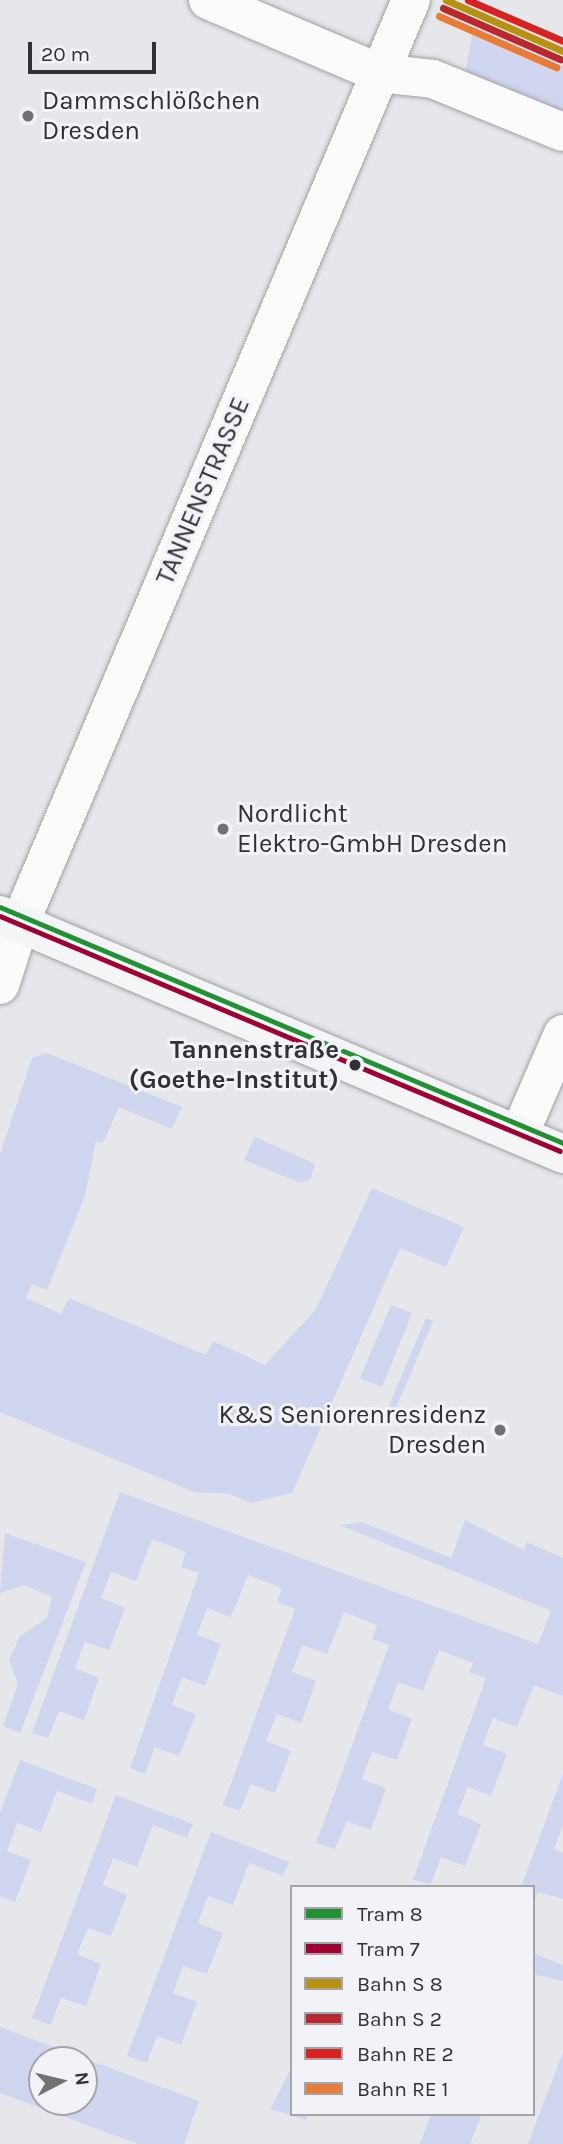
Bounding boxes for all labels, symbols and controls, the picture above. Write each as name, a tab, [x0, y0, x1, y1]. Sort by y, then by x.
scale bar	[32, 28, 159, 72]
text: 20 m	[41, 42, 90, 66]
place label: Dammschlößchen Dresden	[42, 85, 260, 146]
marker: Dammschlößchen Dresden	[20, 108, 36, 124]
street label: TANNENSTRASSE	[149, 393, 257, 589]
place label: Nordlicht Elektro-GmbH Dresden	[237, 798, 507, 860]
marker: Nordlicht Elektro-GmbH Dresden	[215, 821, 231, 837]
place label: Tannenstraße (Goethe-Institut)	[129, 1034, 339, 1096]
marker: Tannenstraße (Goethe-Institut)	[345, 1055, 365, 1075]
place label: K&S Seniorenresidenz Dresden	[218, 1399, 486, 1460]
marker: K&S Seniorenresidenz Dresden	[492, 1422, 508, 1438]
legend	[290, 1885, 535, 2116]
text: Tram 8	[357, 1902, 423, 1926]
text: Tram 7	[357, 1937, 420, 1961]
text: Bahn S 8	[357, 1972, 443, 1996]
text: Bahn S 2	[357, 2007, 442, 2031]
text: Bahn RE 2	[357, 2042, 454, 2066]
north arrow	[28, 2046, 98, 2116]
text: N	[70, 2071, 94, 2087]
text: Bahn RE 1	[357, 2077, 449, 2101]

